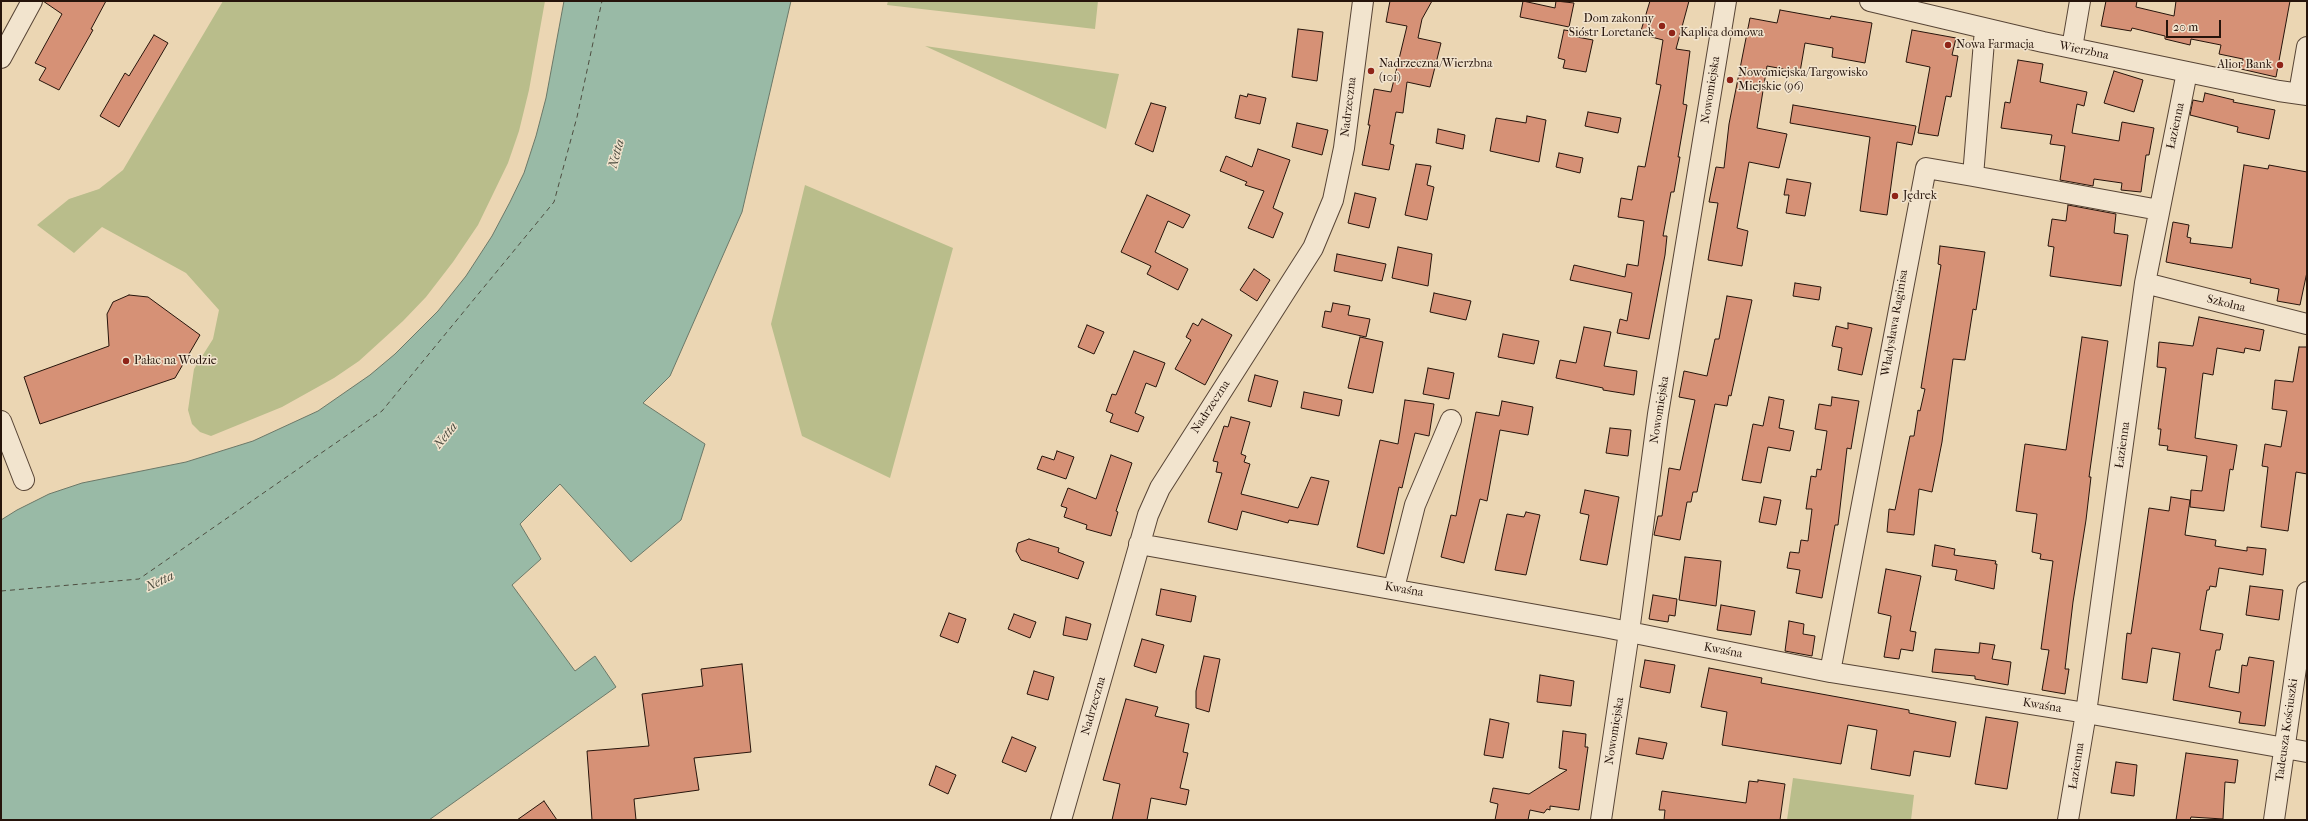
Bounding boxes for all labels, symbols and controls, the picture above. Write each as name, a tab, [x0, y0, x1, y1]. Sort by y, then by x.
place label: Dom zakonny Sióstr Loretanek	[1569, 12, 1654, 40]
scale bar	[2168, 12, 2223, 38]
text: 20 m	[2173, 20, 2198, 34]
marker: Dom zakonny Sióstr Loretanek	[1657, 21, 1667, 31]
place label: Kaplica domowa	[1680, 26, 1764, 40]
marker: Kaplica domowa	[1667, 28, 1677, 38]
place label: Nowa Farmacja	[1956, 38, 2034, 52]
street label: Wierzbna	[2058, 39, 2110, 63]
marker: Nowa Farmacja	[1943, 40, 1953, 50]
street label: Nowomiejska	[1699, 55, 1723, 125]
place label: Nadrzeczna/Wierzbna (101)	[1379, 57, 1493, 85]
place label: Alior Bank	[2217, 58, 2272, 72]
marker: Alior Bank	[2275, 60, 2285, 70]
marker: Nadrzeczna/Wierzbna (101)	[1366, 66, 1376, 76]
place label: Nowomiejska/Targowisko Miejskie (96)	[1738, 66, 1868, 94]
marker: Nowomiejska/Targowisko Miejskie (96)	[1725, 75, 1735, 85]
street label: Nadrzeczna	[1338, 76, 1360, 138]
street label: Łazienna	[2164, 102, 2188, 150]
water label: Netta	[606, 138, 628, 170]
place label: Jędrek	[1903, 189, 1937, 203]
marker: Jędrek	[1890, 191, 1900, 201]
street label: Władysława Raginisa	[1879, 268, 1911, 378]
street label: Szkolna	[2205, 292, 2247, 316]
place label: Pałac na Wodzie	[134, 354, 217, 368]
marker: Pałac na Wodzie	[121, 356, 131, 366]
street label: Nowomiejska	[1648, 375, 1672, 445]
street label: Nadrzeczna	[1189, 378, 1233, 436]
water label: Netta	[431, 420, 461, 452]
street label: Łazienna	[2113, 421, 2133, 469]
water label: Netta	[143, 569, 177, 595]
street label: Kwaśna	[1383, 579, 1425, 601]
street label: Kwaśna	[1702, 640, 1744, 662]
street label: Nadrzeczna	[1079, 675, 1109, 737]
street label: Tadeusza Kościuszki	[2273, 678, 2301, 782]
street label: Nowomiejska	[1603, 696, 1627, 766]
street label: Kwaśna	[2021, 696, 2063, 716]
street label: Łazienna	[2066, 742, 2088, 790]

